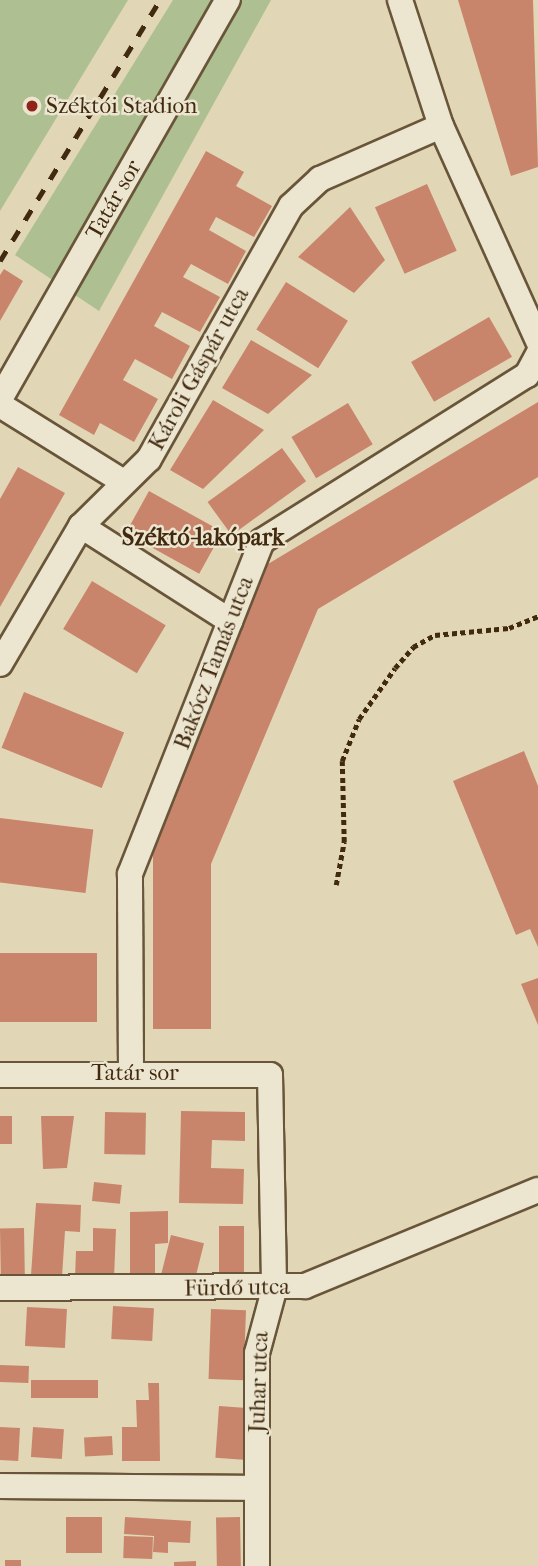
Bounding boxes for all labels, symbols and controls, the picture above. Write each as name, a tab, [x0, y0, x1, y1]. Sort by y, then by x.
place label: Széktói Stadion	[46, 92, 197, 120]
marker: Széktói Stadion	[24, 98, 40, 114]
street label: Tatár sor	[80, 155, 148, 245]
street label: Károli Gáspár utca	[143, 283, 255, 455]
district label: Széktó-lakópark	[122, 524, 284, 552]
street label: Bakócz Tamás utca	[168, 573, 260, 753]
street label: Tatár sor	[91, 1059, 179, 1087]
street label: Fürdő utca	[184, 1273, 290, 1303]
street label: Juhar utca	[243, 1331, 275, 1433]

